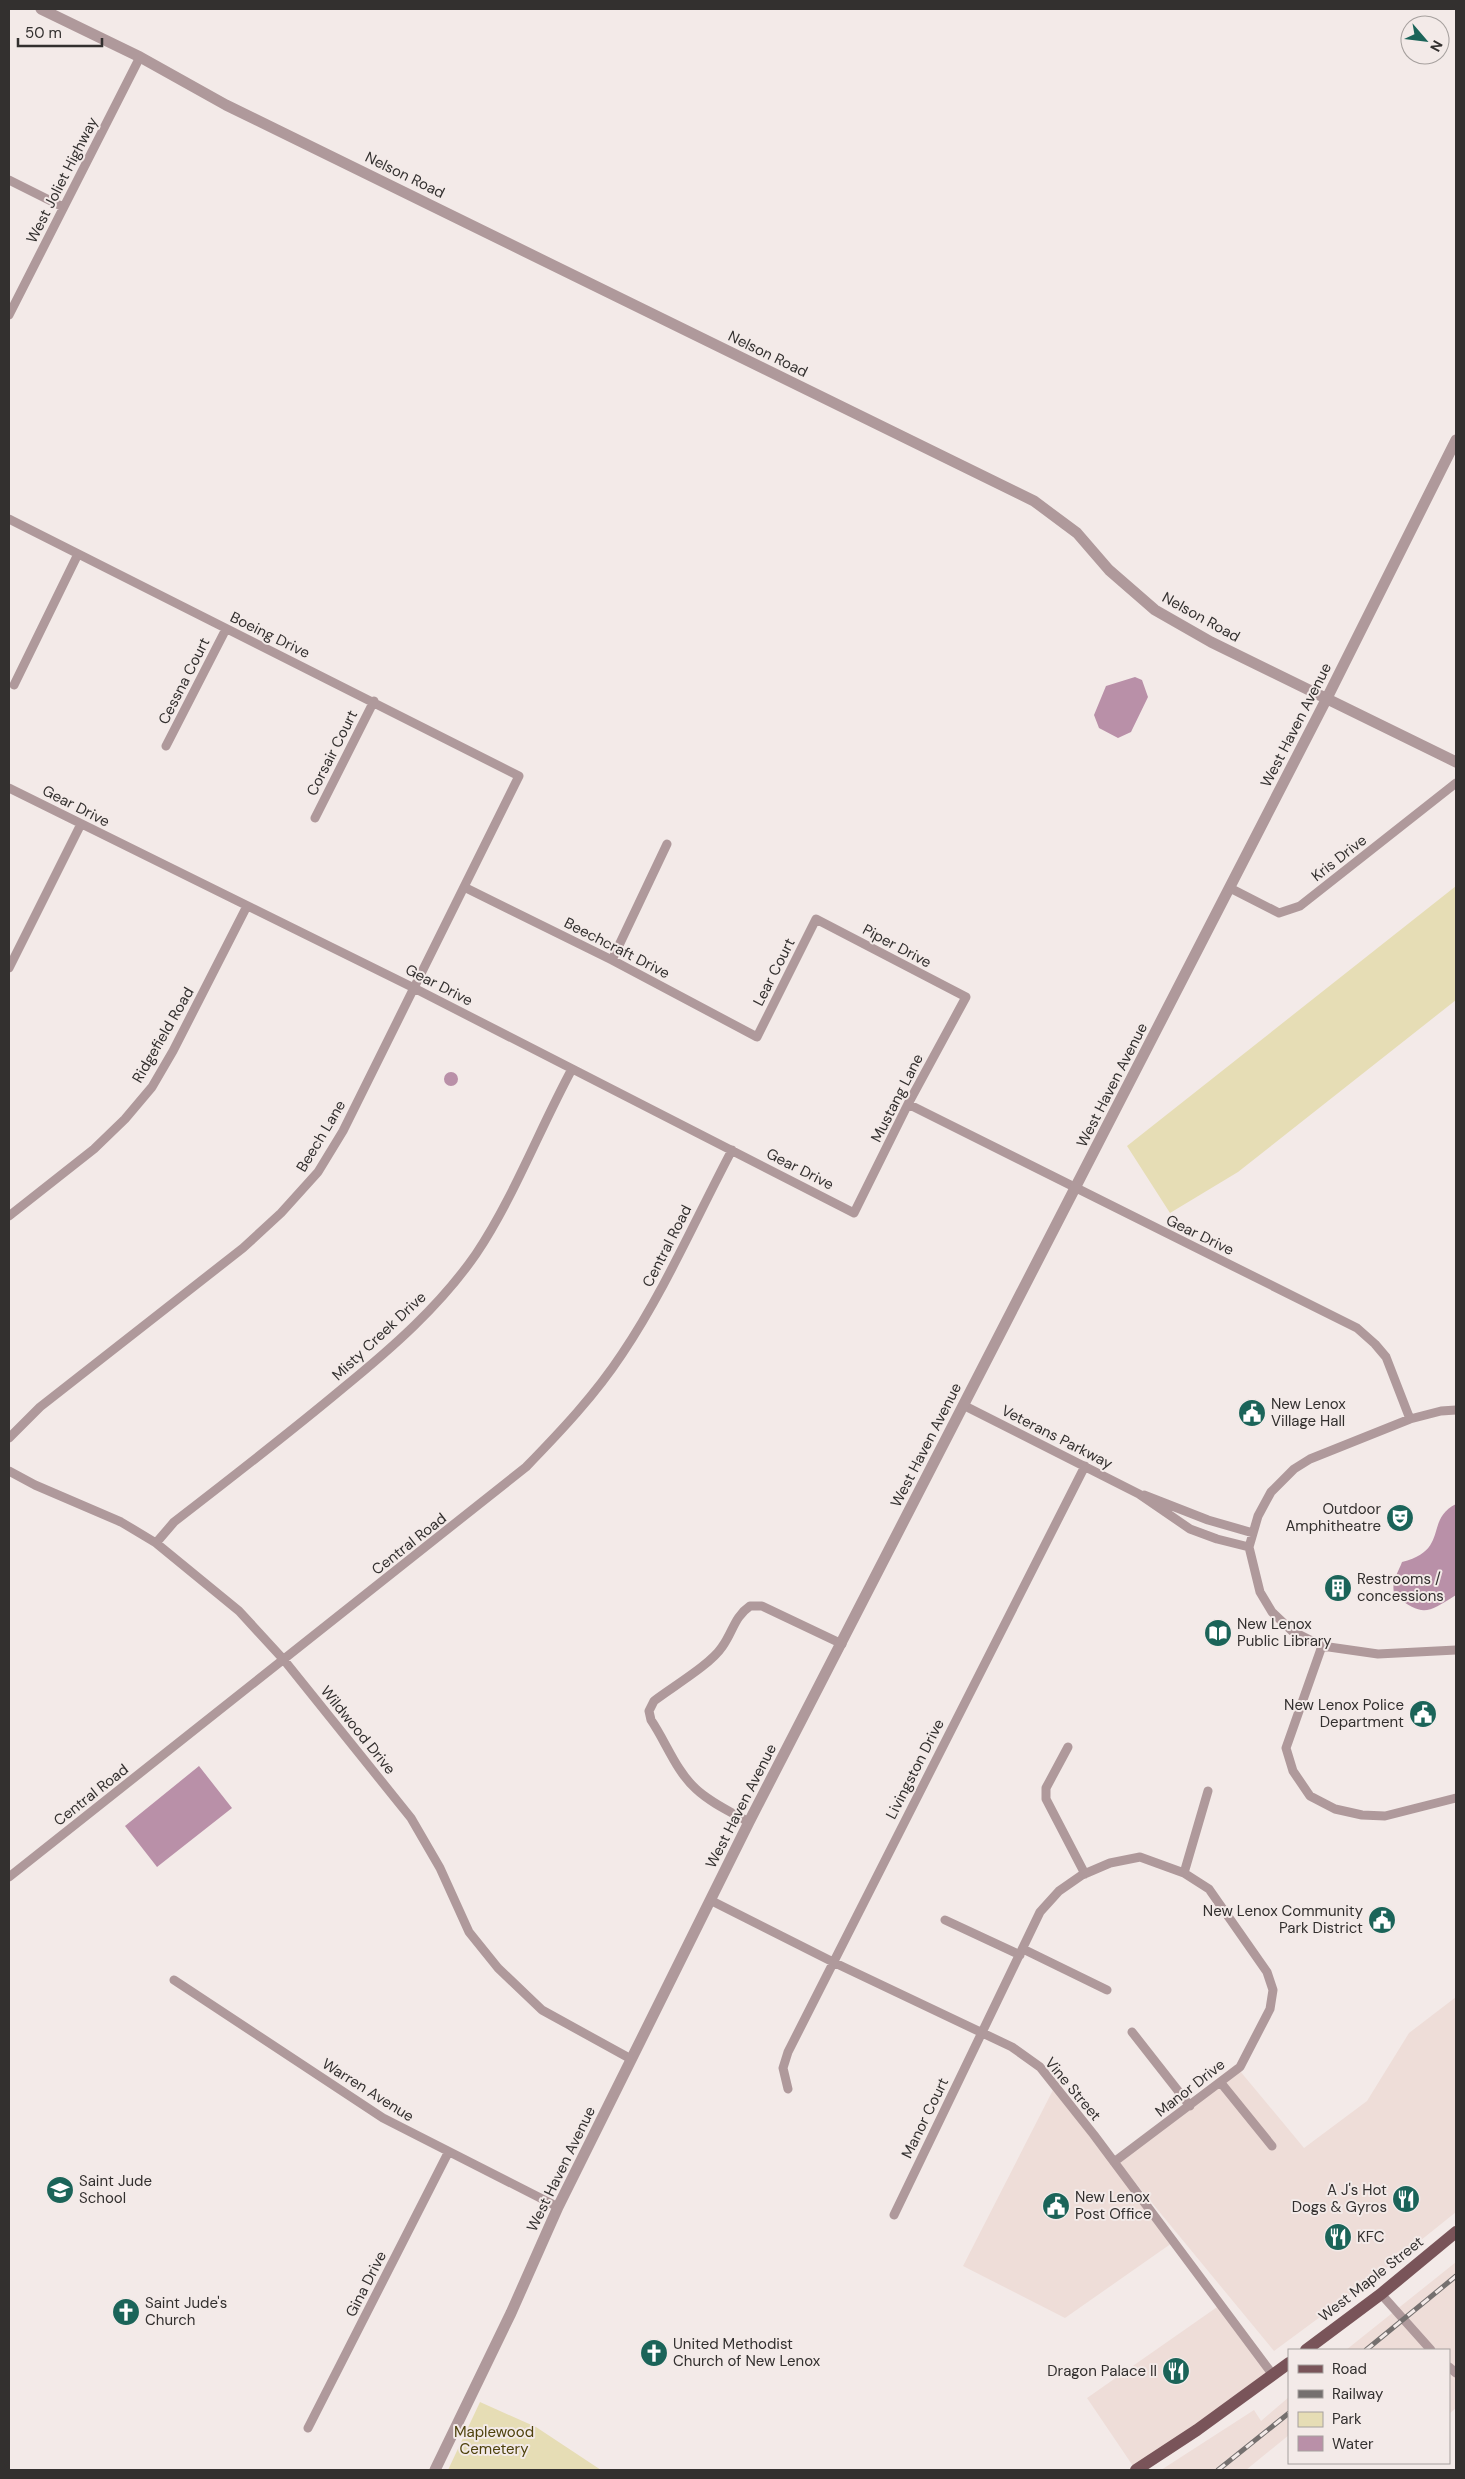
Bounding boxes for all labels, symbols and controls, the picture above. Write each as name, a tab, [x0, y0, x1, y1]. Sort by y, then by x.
scale bar	[18, 15, 101, 47]
north arrow	[1400, 15, 1450, 65]
text: 50 m	[25, 23, 62, 43]
text: N	[1426, 37, 1447, 55]
street label: West Joliet Highway	[22, 113, 103, 247]
street label: Nelson Road	[362, 147, 448, 203]
street label: Nelson Road	[725, 326, 811, 382]
street label: Nelson Road	[1158, 587, 1244, 647]
street label: Boeing Drive	[227, 607, 313, 663]
street label: Cessna Court	[154, 634, 214, 728]
street label: West Haven Avenue	[1256, 659, 1336, 791]
street label: Corsair Court	[302, 707, 362, 799]
street label: Gear Drive	[39, 780, 113, 832]
street label: Kris Drive	[1307, 830, 1371, 886]
street label: Beechcraft Drive	[561, 913, 673, 983]
street label: Piper Drive	[859, 919, 935, 973]
street label: Lear Court	[748, 935, 800, 1009]
street label: Gear Drive	[402, 959, 476, 1011]
street label: Ridgefield Road	[128, 984, 198, 1086]
street label: West Haven Avenue	[1072, 1019, 1152, 1151]
street label: Mustang Lane	[866, 1050, 928, 1146]
street label: Beech Lane	[292, 1096, 350, 1176]
street label: Gear Drive	[763, 1143, 837, 1195]
street label: Central Road	[638, 1201, 696, 1291]
street label: Gear Drive	[1163, 1210, 1237, 1260]
street label: Misty Creek Drive	[328, 1287, 430, 1385]
street label: West Haven Avenue	[886, 1379, 966, 1511]
place label: New Lenox Village Hall	[1271, 1394, 1346, 1431]
public building icon: New Lenox Village Hall	[1237, 1398, 1267, 1428]
street label: Veterans Parkway	[998, 1400, 1117, 1474]
place label: Outdoor Amphitheatre	[1285, 1499, 1381, 1536]
theatre icon: Outdoor Amphitheatre	[1385, 1503, 1415, 1533]
street label: Central Road	[367, 1508, 451, 1580]
place label: Restrooms / concessions	[1357, 1569, 1444, 1606]
building icon: Restrooms / concessions	[1323, 1573, 1353, 1603]
place label: New Lenox Public Library	[1237, 1614, 1332, 1651]
library icon: New Lenox Public Library	[1203, 1618, 1233, 1648]
street label: Wildwood Drive	[316, 1681, 400, 1779]
place label: New Lenox Police Department	[1284, 1695, 1404, 1732]
public building icon: New Lenox Police Department	[1408, 1699, 1438, 1729]
street label: Livingston Drive	[881, 1716, 949, 1822]
street label: West Haven Avenue	[701, 1740, 781, 1872]
street label: Central Road	[49, 1759, 133, 1831]
place label: New Lenox Community Park District	[1203, 1901, 1364, 1938]
public building icon: New Lenox Community Park District	[1367, 1905, 1397, 1935]
street label: Vine Street	[1041, 2053, 1106, 2125]
street label: Warren Avenue	[318, 2054, 418, 2126]
street label: Manor Drive	[1151, 2054, 1229, 2122]
street label: Manor Court	[897, 2074, 953, 2162]
street label: West Haven Avenue	[522, 2103, 600, 2235]
place label: Saint Jude School	[79, 2171, 152, 2208]
school or university icon: Saint Jude School	[45, 2175, 75, 2205]
place label: A J's Hot Dogs & Gyros	[1292, 2180, 1387, 2217]
restaurant icon: A J's Hot Dogs & Gyros	[1391, 2184, 1421, 2214]
place label: New Lenox Post Office	[1075, 2187, 1152, 2224]
public building icon: New Lenox Post Office	[1041, 2191, 1071, 2221]
restaurant icon: KFC	[1323, 2222, 1353, 2252]
place label: KFC	[1357, 2227, 1385, 2247]
street label: West Maple Street	[1314, 2232, 1428, 2326]
street label: Gina Drive	[341, 2248, 391, 2320]
place label: Saint Jude's Church	[145, 2293, 227, 2330]
church icon: Saint Jude's Church	[111, 2297, 141, 2327]
place label: United Methodist Church of New Lenox	[673, 2334, 821, 2371]
church icon: United Methodist Church of New Lenox	[639, 2338, 669, 2368]
legend	[1288, 2349, 1450, 2464]
restaurant icon: Dragon Palace II	[1161, 2356, 1191, 2386]
text: Road	[1332, 2359, 1367, 2379]
place label: Dragon Palace II	[1047, 2361, 1157, 2381]
text: Railway	[1332, 2384, 1384, 2404]
text: Park	[1332, 2409, 1362, 2429]
park label: Maplewood Cemetery	[454, 2422, 534, 2459]
text: Water	[1332, 2434, 1374, 2454]

